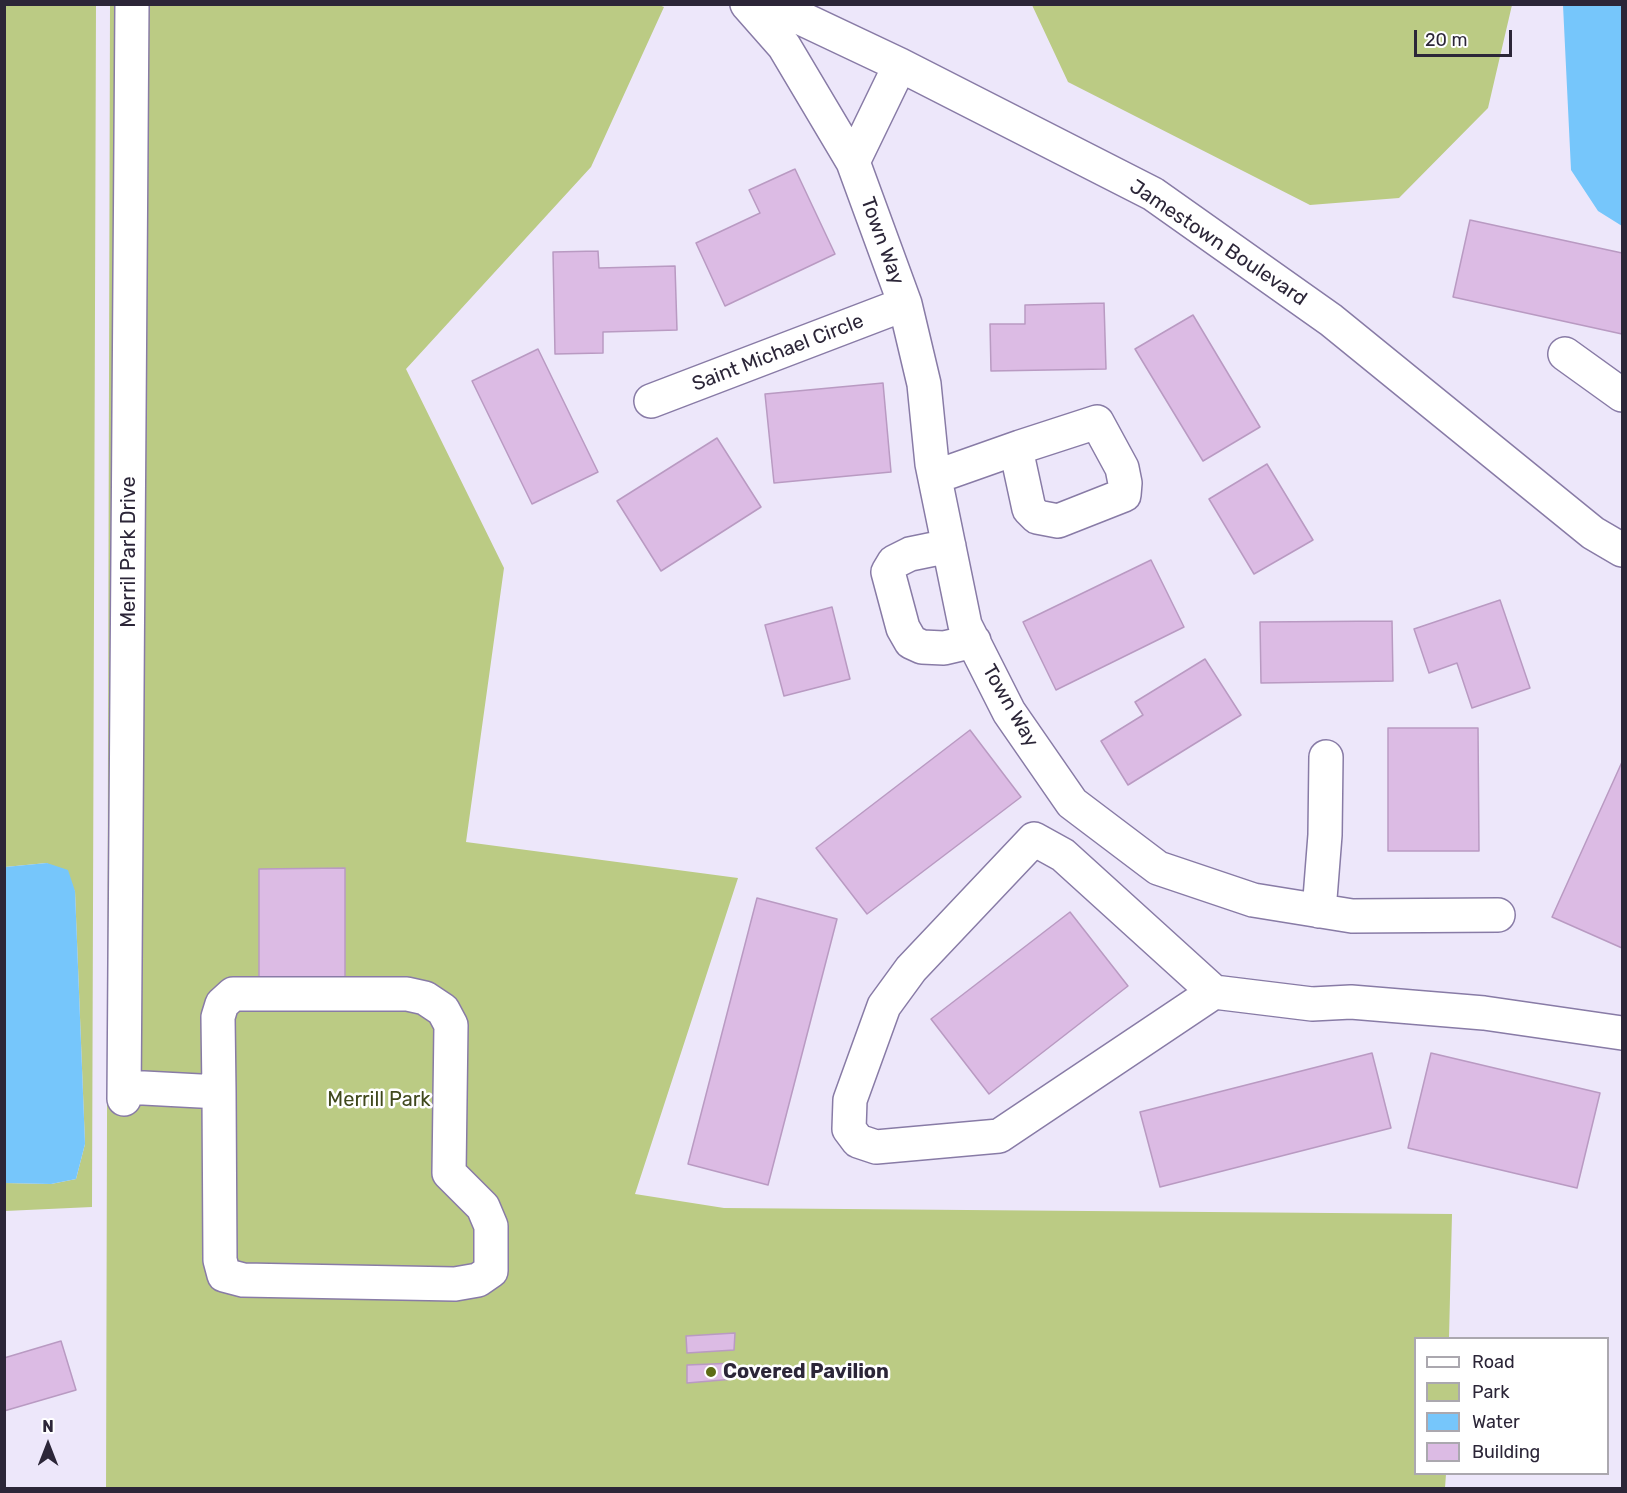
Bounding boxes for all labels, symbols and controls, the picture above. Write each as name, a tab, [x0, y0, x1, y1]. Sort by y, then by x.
scale bar	[1417, 18, 1514, 56]
text: 20 m	[1425, 29, 1467, 51]
street label: Jamestown Boulevard	[1125, 175, 1311, 311]
street label: Town Way	[855, 194, 909, 288]
street label: Saint Michael Circle	[689, 309, 867, 397]
street label: Merril Park Drive	[117, 476, 141, 628]
street label: Town Way	[977, 660, 1043, 752]
park label: Merrill Park	[327, 1088, 431, 1112]
legend	[1414, 1337, 1609, 1475]
text: Road	[1472, 1351, 1515, 1373]
place label: Covered Pavilion	[723, 1360, 889, 1384]
marker: Covered Pavilion	[704, 1365, 718, 1379]
text: Park	[1472, 1381, 1509, 1403]
text: Water	[1472, 1411, 1520, 1433]
north arrow	[18, 1415, 78, 1475]
text: N	[42, 1417, 54, 1436]
text: Building	[1472, 1441, 1540, 1463]

